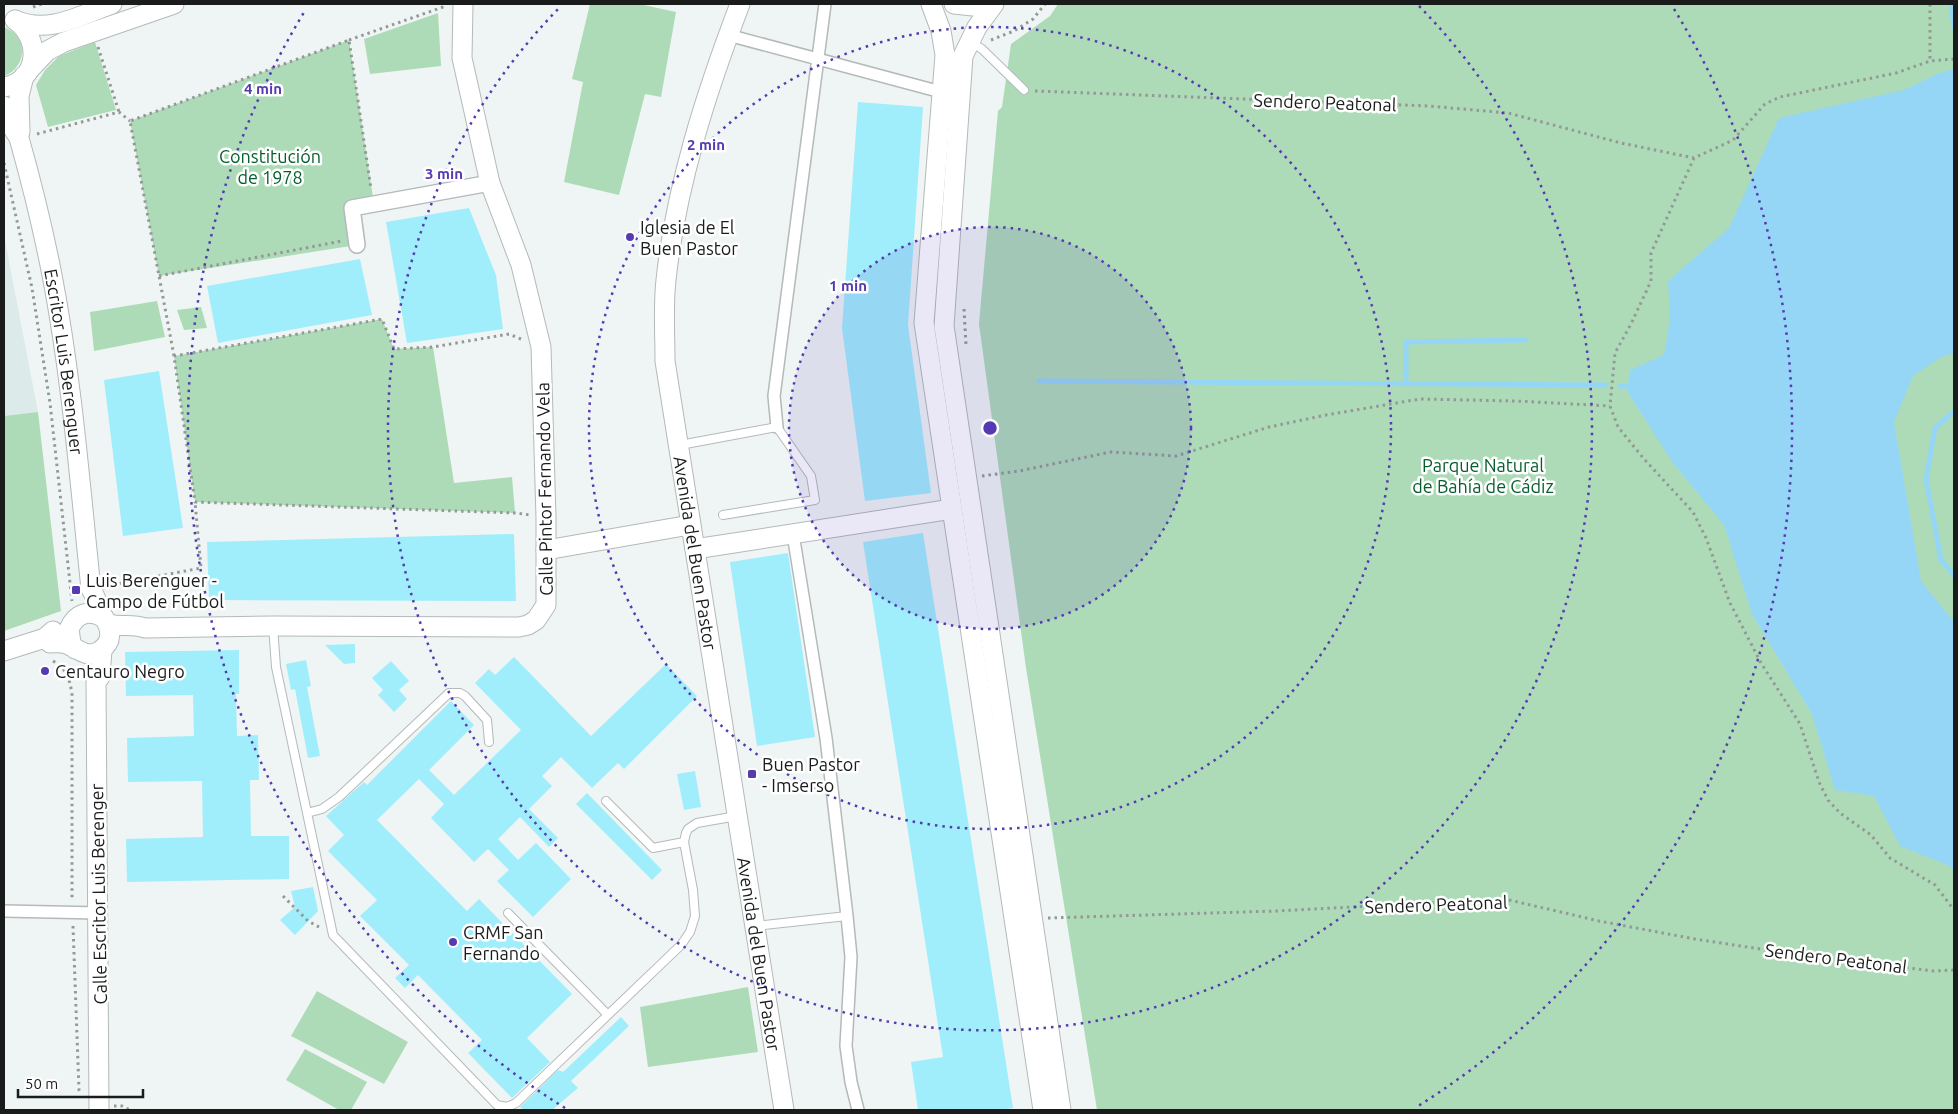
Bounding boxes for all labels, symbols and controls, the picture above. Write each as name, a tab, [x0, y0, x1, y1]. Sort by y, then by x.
text: 4 min	[244, 80, 282, 97]
street label: Sendero Peatonal	[1253, 90, 1397, 114]
text: 2 min	[687, 136, 725, 153]
park label: Constitución de 1978	[219, 146, 321, 187]
text: 3 min	[425, 165, 463, 182]
place label: Iglesia de El Buen Pastor	[640, 217, 738, 258]
marker: Iglesia de El Buen Pastor	[624, 231, 636, 243]
street label: Escritor Luis Berenguer	[41, 267, 87, 456]
text: 1 min	[829, 277, 867, 294]
street label: Calle Pintor Fernando Vela	[532, 382, 556, 596]
centre of rings	[981, 419, 999, 437]
street label: Avenida del Buen Pastor	[670, 455, 721, 652]
park label: Parque Natural de Bahía de Cádiz	[1412, 455, 1554, 496]
place label: Luis Berenguer - Campo de Fútbol	[86, 570, 224, 611]
marker: Luis Berenguer - Campo de Fútbol	[70, 584, 82, 596]
place label: Centauro Negro	[55, 661, 185, 681]
marker: Centauro Negro	[39, 665, 51, 677]
place label: Buen Pastor - Imserso	[762, 754, 860, 795]
marker: Buen Pastor - Imserso	[746, 768, 758, 780]
street label: Calle Escritor Luis Berenger	[86, 783, 110, 1005]
street label: Avenida del Buen Pastor	[734, 856, 785, 1053]
street label: Sendero Peatonal	[1364, 892, 1508, 916]
place label: CRMF San Fernando	[463, 922, 543, 963]
marker: CRMF San Fernando	[447, 936, 459, 948]
street label: Sendero Peatonal	[1764, 939, 1908, 977]
scale bar	[18, 1066, 142, 1098]
text: 50 m	[25, 1075, 58, 1092]

